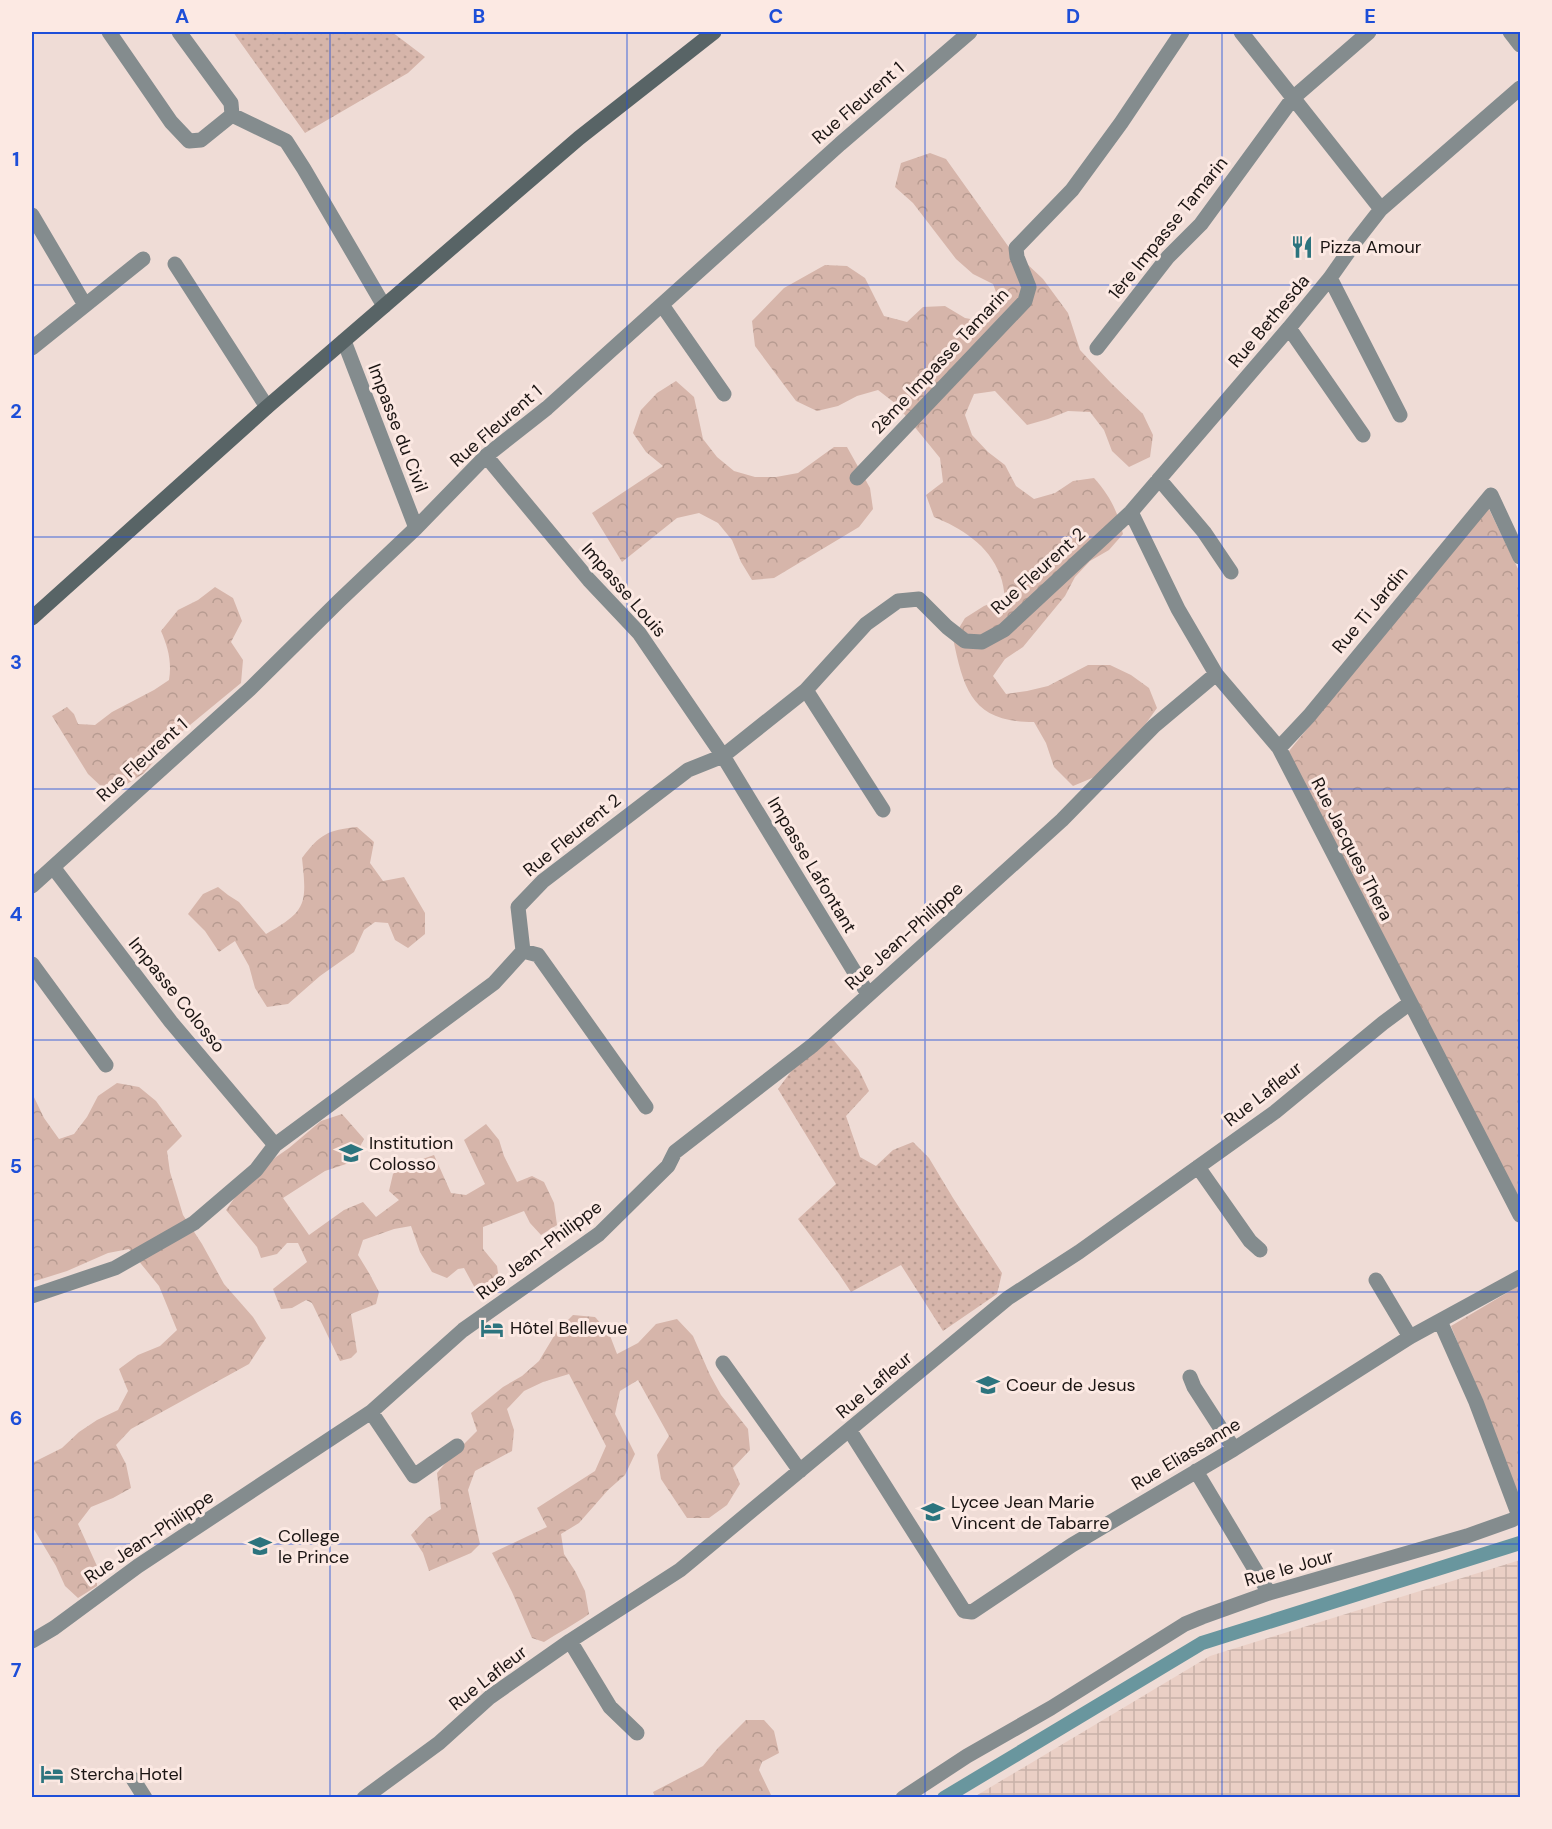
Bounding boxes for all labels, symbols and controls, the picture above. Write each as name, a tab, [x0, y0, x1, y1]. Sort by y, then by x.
text: A	[175, 3, 189, 29]
text: B	[473, 3, 485, 29]
text: C	[769, 3, 783, 29]
text: D	[1066, 3, 1080, 29]
text: E	[1364, 3, 1376, 29]
street label: Rue Fleurent 1	[807, 56, 909, 150]
text: 1	[12, 146, 20, 172]
street label: 1ère Impasse Tamarin	[1103, 152, 1233, 304]
restaurant icon: Pizza Amour	[1289, 234, 1315, 260]
place label: Pizza Amour	[1320, 235, 1422, 259]
street label: Rue Bethesda	[1223, 269, 1315, 373]
street label: 2ème Impasse Tamarin	[866, 283, 1014, 439]
street label: Impasse du Civil	[362, 360, 434, 496]
street label: Rue Fleurent 1	[445, 379, 547, 473]
text: 2	[10, 398, 22, 424]
street label: Rue Fleurent 2	[986, 522, 1090, 620]
street label: Impasse Louis	[576, 538, 672, 642]
street label: Rue Ti Jardin	[1327, 562, 1413, 658]
text: 3	[10, 649, 22, 675]
street label: Rue Fleurent 1	[91, 713, 193, 807]
street label: Rue Jacques Thera	[1305, 773, 1399, 925]
street label: Rue Fleurent 2	[518, 788, 626, 882]
street label: Impasse Lafontant	[762, 793, 862, 937]
street label: Rue Jean-Philippe	[840, 876, 968, 996]
text: 4	[10, 901, 23, 927]
street label: Impasse Colosso	[123, 932, 231, 1058]
street label: Rue Lafleur	[1219, 1056, 1307, 1132]
place label: Institution Colosso	[369, 1131, 453, 1176]
school or university icon: Institution Colosso	[338, 1140, 364, 1166]
text: 5	[10, 1153, 22, 1179]
street label: Rue Jean-Philippe	[471, 1195, 607, 1305]
hotel icon: Hôtel Bellevue	[479, 1315, 505, 1341]
place label: Hôtel Bellevue	[510, 1316, 627, 1340]
street label: Rue Lafleur	[831, 1346, 917, 1424]
school or university icon: Coeur de Jesus	[975, 1372, 1001, 1398]
place label: Coeur de Jesus	[1006, 1373, 1136, 1397]
text: 6	[10, 1405, 22, 1431]
street label: Rue Eliassanne	[1127, 1412, 1245, 1496]
street label: Rue Jean-Philippe	[80, 1485, 218, 1589]
place label: Lycee Jean Marie Vincent de Tabarre	[951, 1490, 1110, 1535]
school or university icon: Lycee Jean Marie Vincent de Tabarre	[920, 1499, 946, 1525]
place label: College le Prince	[278, 1524, 349, 1569]
school or university icon: College le Prince	[247, 1533, 273, 1559]
street label: Rue le Jour	[1242, 1544, 1337, 1592]
street label: Rue Lafleur	[444, 1640, 532, 1716]
text: 7	[11, 1657, 22, 1683]
hotel icon: Stercha Hotel	[39, 1761, 65, 1787]
place label: Stercha Hotel	[70, 1762, 183, 1786]

